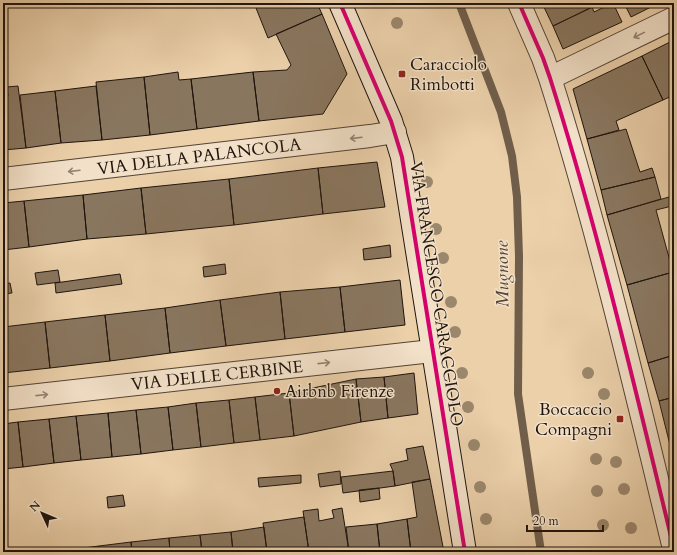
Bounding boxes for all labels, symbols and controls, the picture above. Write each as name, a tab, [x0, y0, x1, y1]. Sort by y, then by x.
one-way arrow	[633, 32, 645, 39]
place label: Caracciolo Rimbotti	[410, 53, 487, 96]
marker: Caracciolo Rimbotti	[397, 69, 407, 79]
street label: VIA DELLA PALANCOLA	[96, 132, 303, 180]
one-way arrow	[350, 134, 363, 142]
street label: VIA FRANCESCO CARACCIOLO	[404, 160, 469, 428]
one-way arrow	[68, 167, 81, 175]
water label: Mugnone	[489, 239, 516, 308]
street label: VIA DELLE CERBINE	[130, 355, 304, 396]
one-way arrow	[317, 360, 330, 367]
place label: Airbnb Firenze	[285, 380, 394, 403]
marker: Airbnb Firenze	[272, 386, 282, 396]
one-way arrow	[35, 391, 48, 399]
place label: Boccaccio Compagni	[535, 398, 612, 441]
marker: Boccaccio Compagni	[615, 414, 625, 424]
north arrow	[22, 493, 62, 533]
text: N	[26, 497, 44, 515]
scale bar	[527, 507, 603, 533]
text: 20 m	[533, 513, 560, 529]

